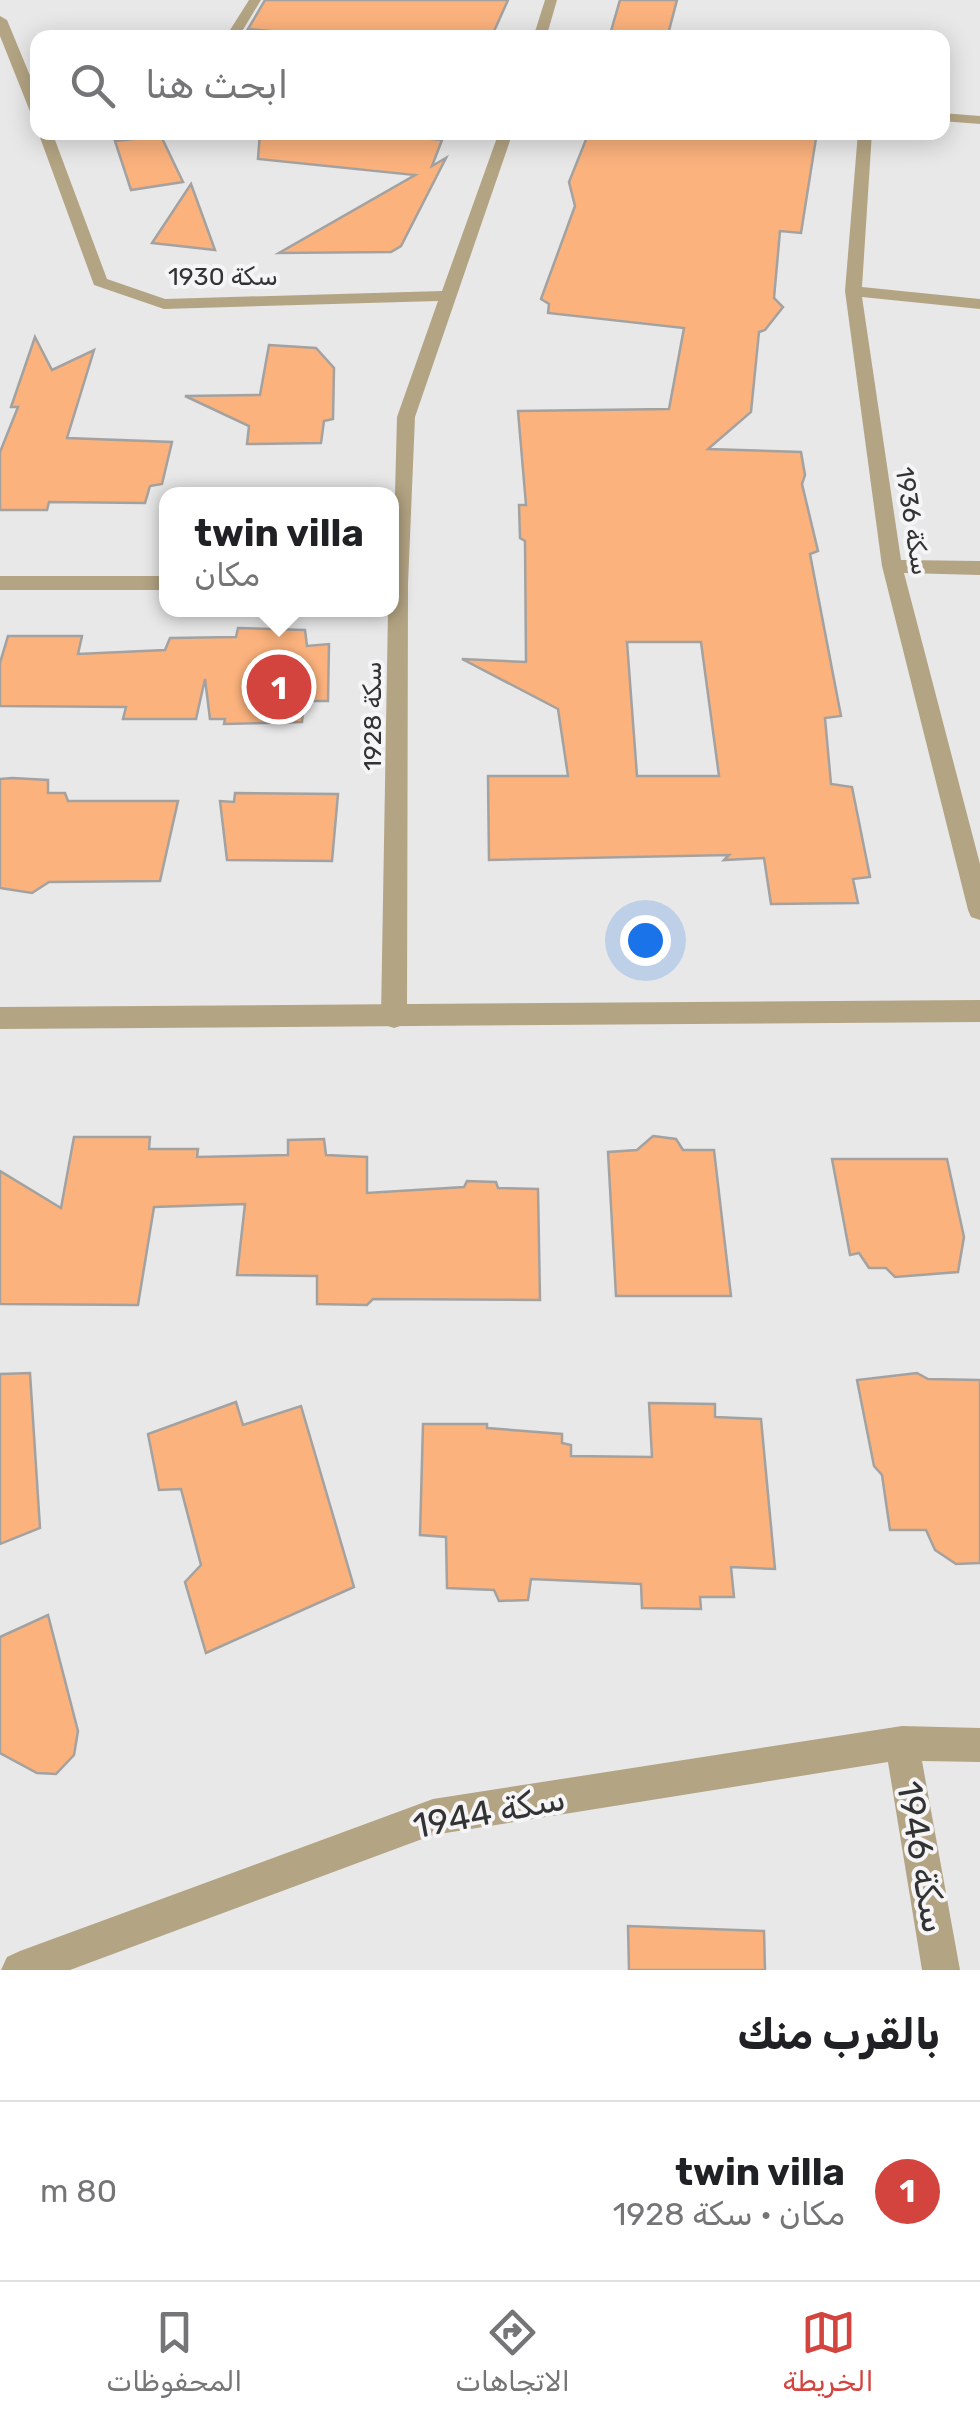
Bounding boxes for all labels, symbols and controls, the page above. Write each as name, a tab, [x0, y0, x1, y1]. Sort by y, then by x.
search box	[30, 30, 950, 140]
icon: search	[65, 58, 120, 113]
text: ابحث هنا	[145, 62, 288, 108]
street label: سكة 1930	[168, 262, 278, 291]
street label: سكة 1936	[890, 465, 935, 577]
popup	[159, 487, 399, 617]
text: twin villa	[194, 510, 364, 556]
text: مكان	[194, 556, 260, 594]
pin: 1	[246, 650, 312, 724]
street label: سكة 1928	[358, 661, 387, 771]
your location	[620, 915, 671, 966]
street label: سكة 1944	[409, 1777, 569, 1847]
street label: سكة 1946	[888, 1778, 956, 1936]
text: بالقرب منك	[738, 2010, 940, 2060]
text: twin villa	[675, 2149, 845, 2195]
text: 80 m	[40, 2172, 117, 2210]
text: 1	[900, 2172, 915, 2210]
text: مكان · سكة 1928	[613, 2195, 845, 2233]
tab: المحفوظات	[106, 2305, 242, 2398]
tab: الاتجاهات	[455, 2305, 570, 2398]
tab: الخريطة	[783, 2305, 874, 2398]

